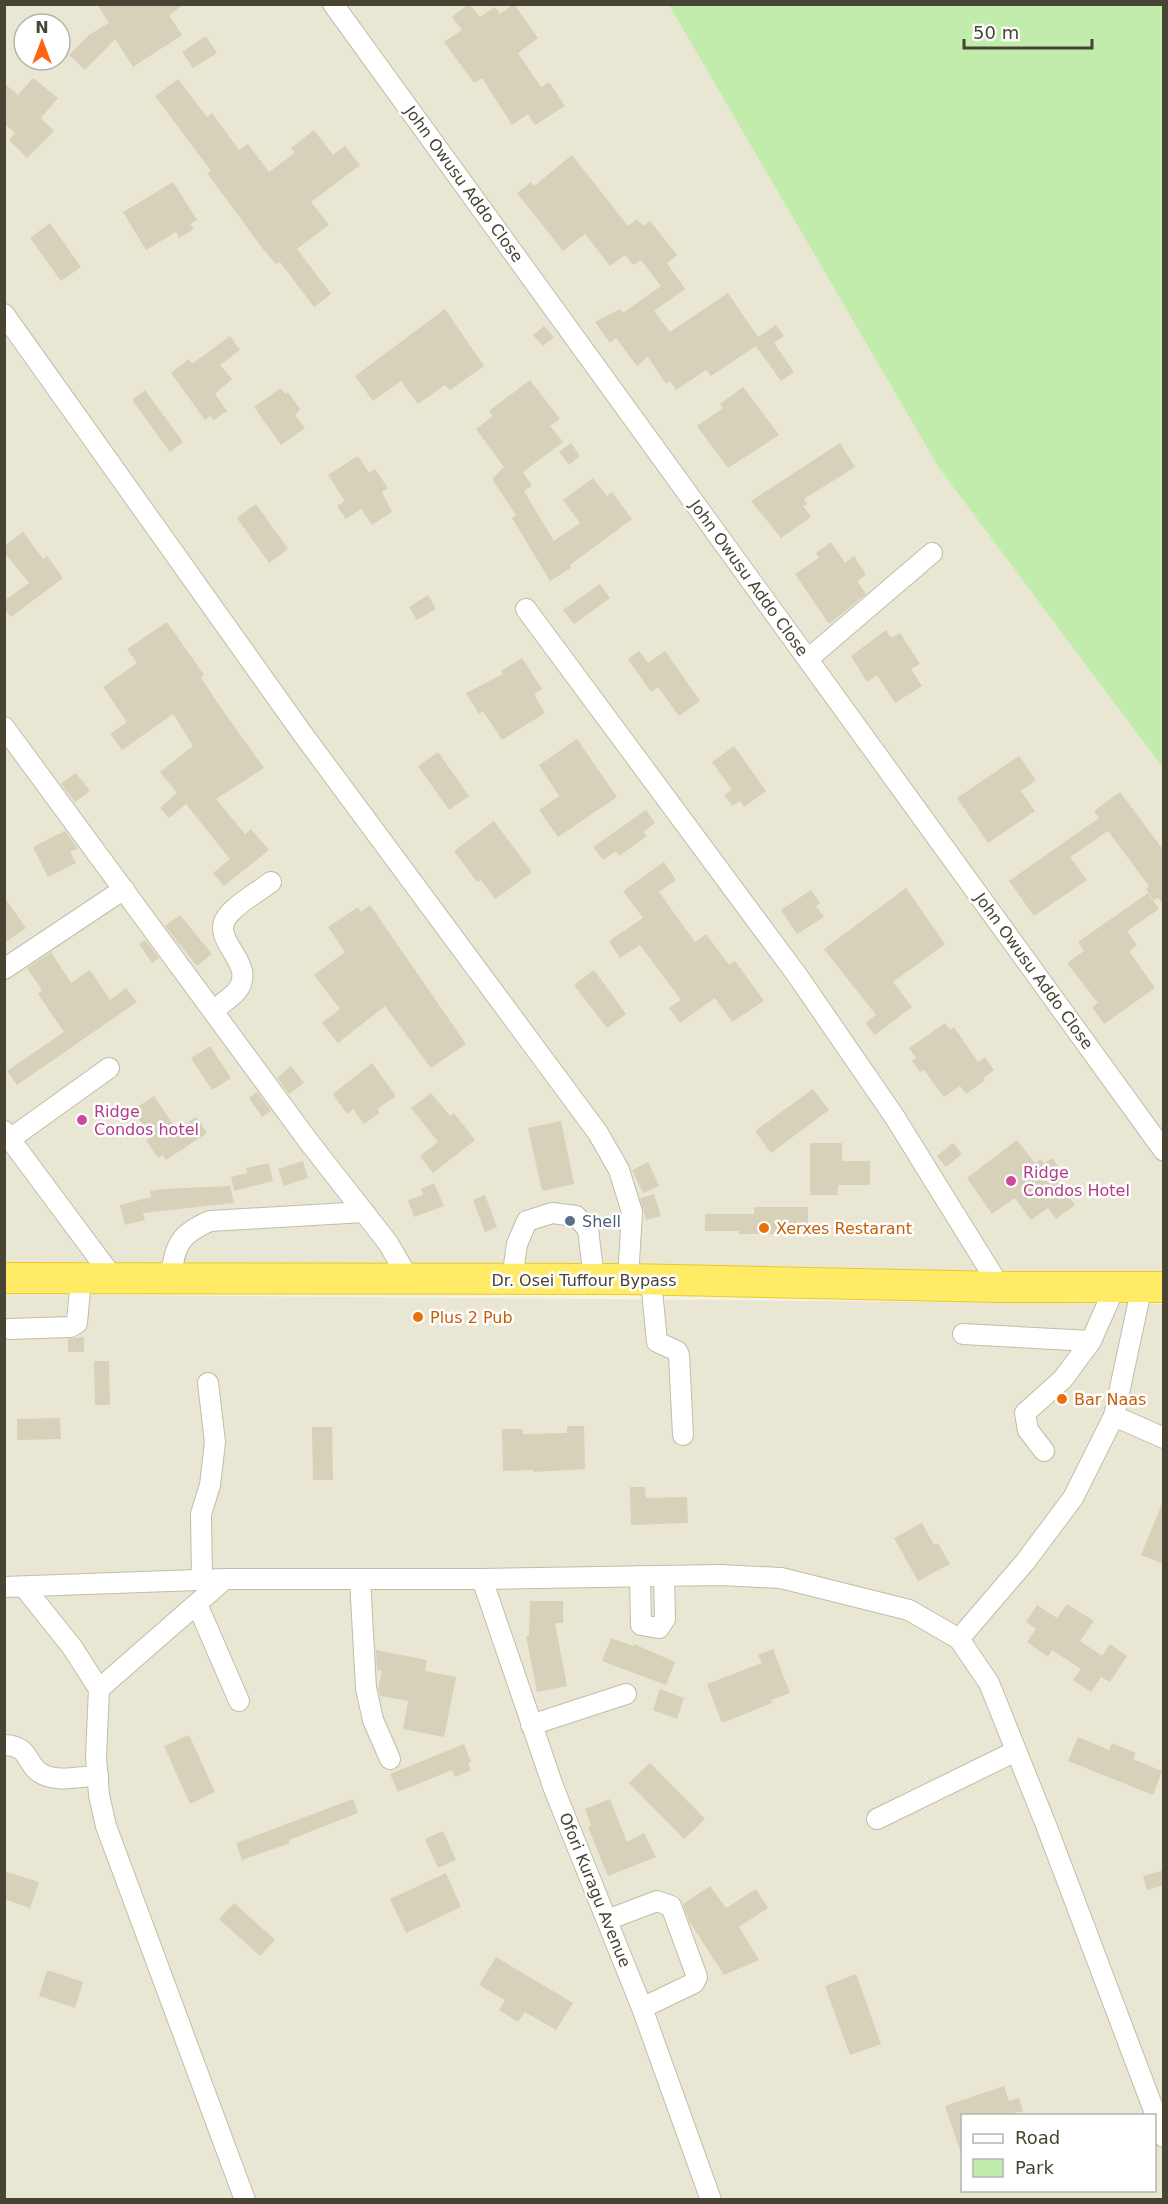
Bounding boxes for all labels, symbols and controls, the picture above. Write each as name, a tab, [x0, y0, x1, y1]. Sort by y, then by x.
north arrow	[12, 12, 72, 72]
scale bar	[964, 12, 1092, 50]
text: N	[35, 18, 49, 37]
text: 50 m	[973, 22, 1019, 43]
street label: John Owusu Addo Close	[400, 101, 527, 266]
street label: John Owusu Addo Close	[685, 495, 812, 660]
street label: John Owusu Addo Close	[970, 888, 1097, 1053]
place label: Ridge Condos hotel	[94, 1102, 199, 1139]
marker: Ridge Condos hotel	[75, 1113, 89, 1127]
place label: Ridge Condos Hotel	[1023, 1163, 1130, 1200]
marker: Ridge Condos Hotel	[1004, 1174, 1018, 1188]
place label: Shell	[582, 1212, 621, 1231]
marker: Shell	[563, 1214, 577, 1228]
place label: Xerxes Restarant	[776, 1219, 912, 1238]
marker: Xerxes Restarant	[757, 1221, 771, 1235]
street label: Dr. Osei Tuffour Bypass	[491, 1271, 677, 1290]
place label: Plus 2 Pub	[430, 1308, 513, 1327]
marker: Plus 2 Pub	[411, 1310, 425, 1324]
place label: Bar Naas	[1074, 1390, 1146, 1409]
marker: Bar Naas	[1055, 1392, 1069, 1406]
street label: Ofori Kuragu Avenue	[555, 1810, 635, 1970]
legend	[961, 2114, 1156, 2192]
text: Road	[1015, 2127, 1060, 2148]
text: Park	[1015, 2157, 1054, 2178]

